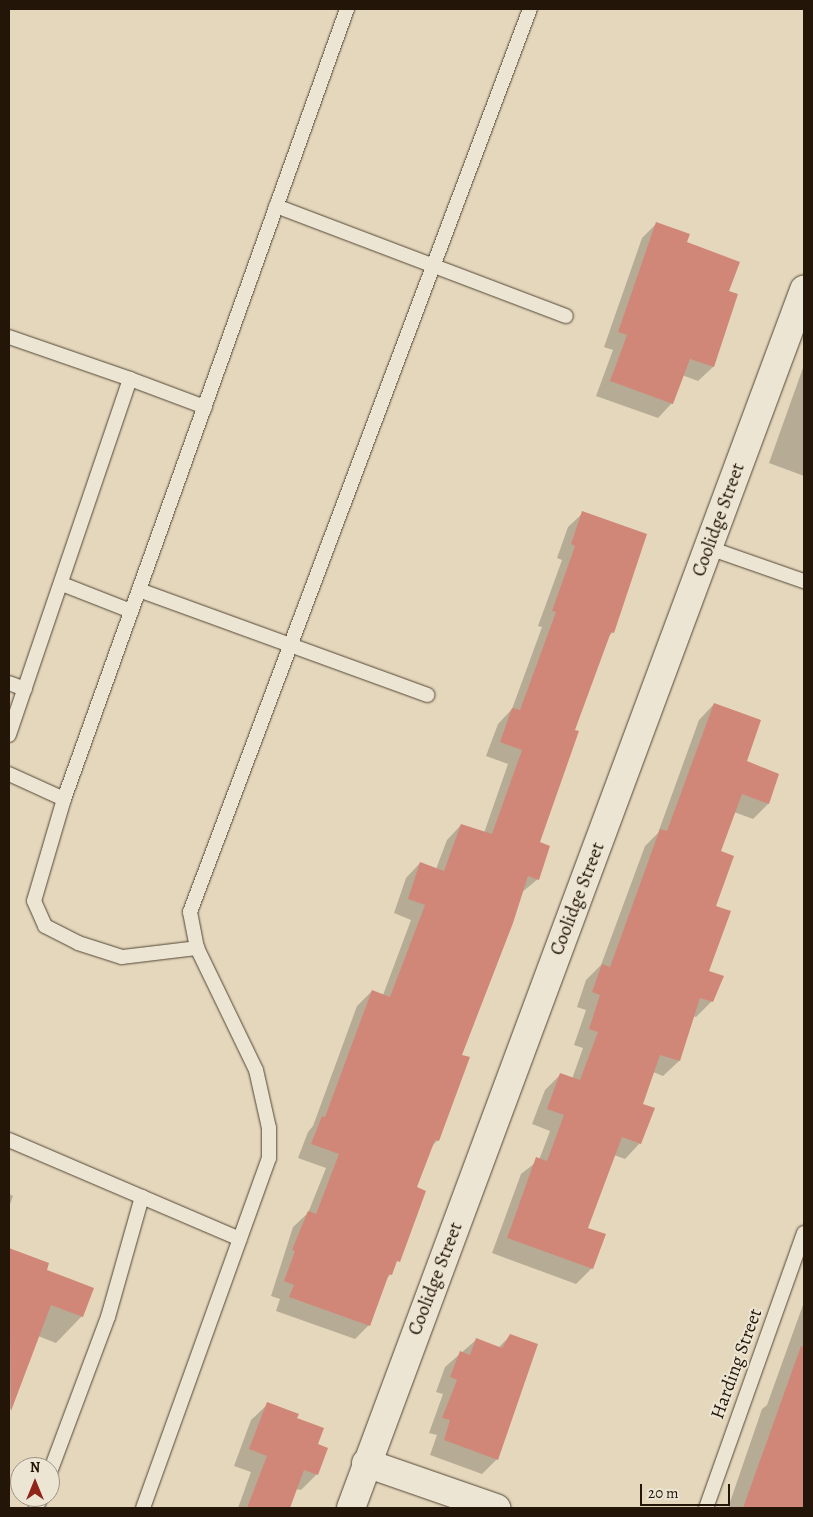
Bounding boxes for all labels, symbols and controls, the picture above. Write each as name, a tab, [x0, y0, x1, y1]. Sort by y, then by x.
street label: Coolidge Street	[688, 460, 750, 580]
street label: Coolidge Street	[546, 839, 610, 959]
street label: Coolidge Street	[404, 1219, 468, 1339]
street label: Harding Street	[706, 1306, 768, 1422]
north arrow	[10, 1457, 60, 1507]
text: N	[30, 1458, 40, 1477]
scale bar	[643, 1474, 733, 1506]
text: 20 m	[648, 1483, 679, 1503]

